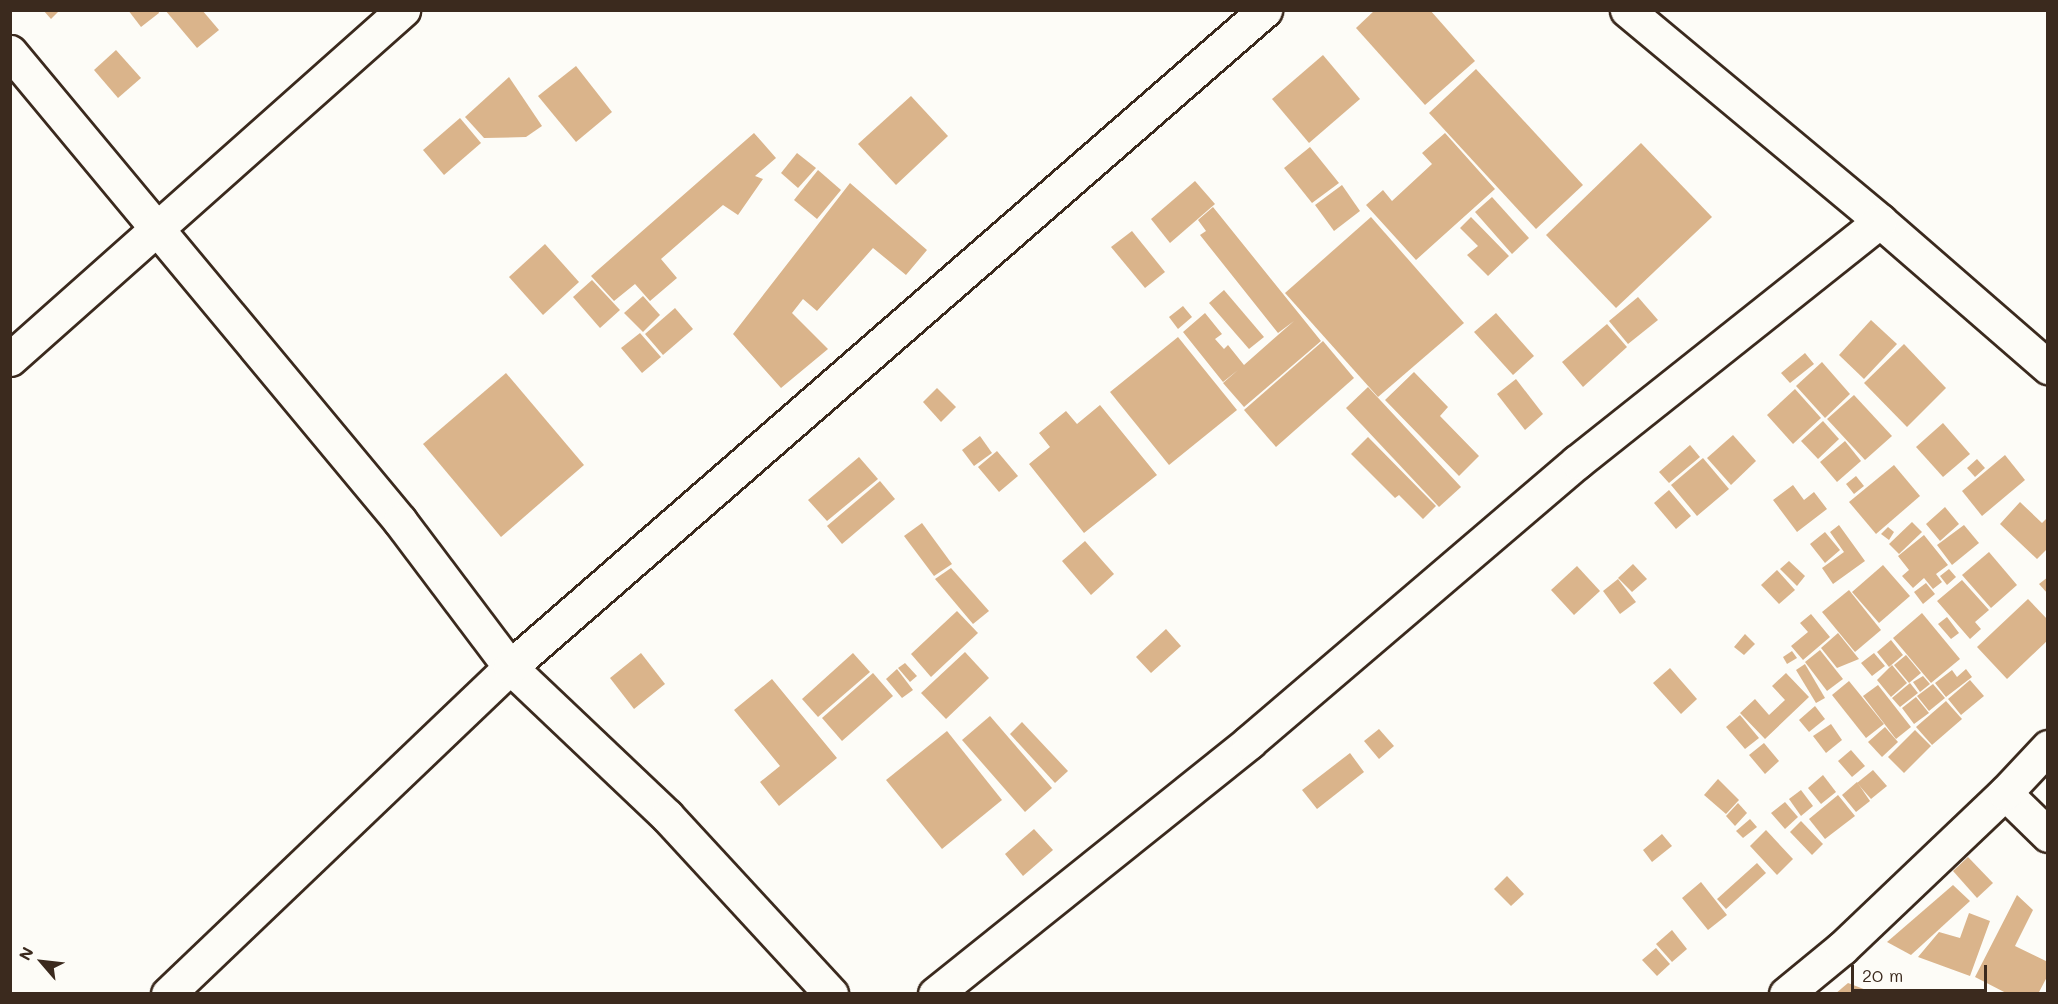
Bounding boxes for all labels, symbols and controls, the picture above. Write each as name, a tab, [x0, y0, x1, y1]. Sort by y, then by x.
north arrow	[12, 932, 72, 992]
text: N	[14, 943, 38, 964]
scale bar	[1854, 953, 1990, 991]
text: 20 m	[1862, 963, 1903, 987]

